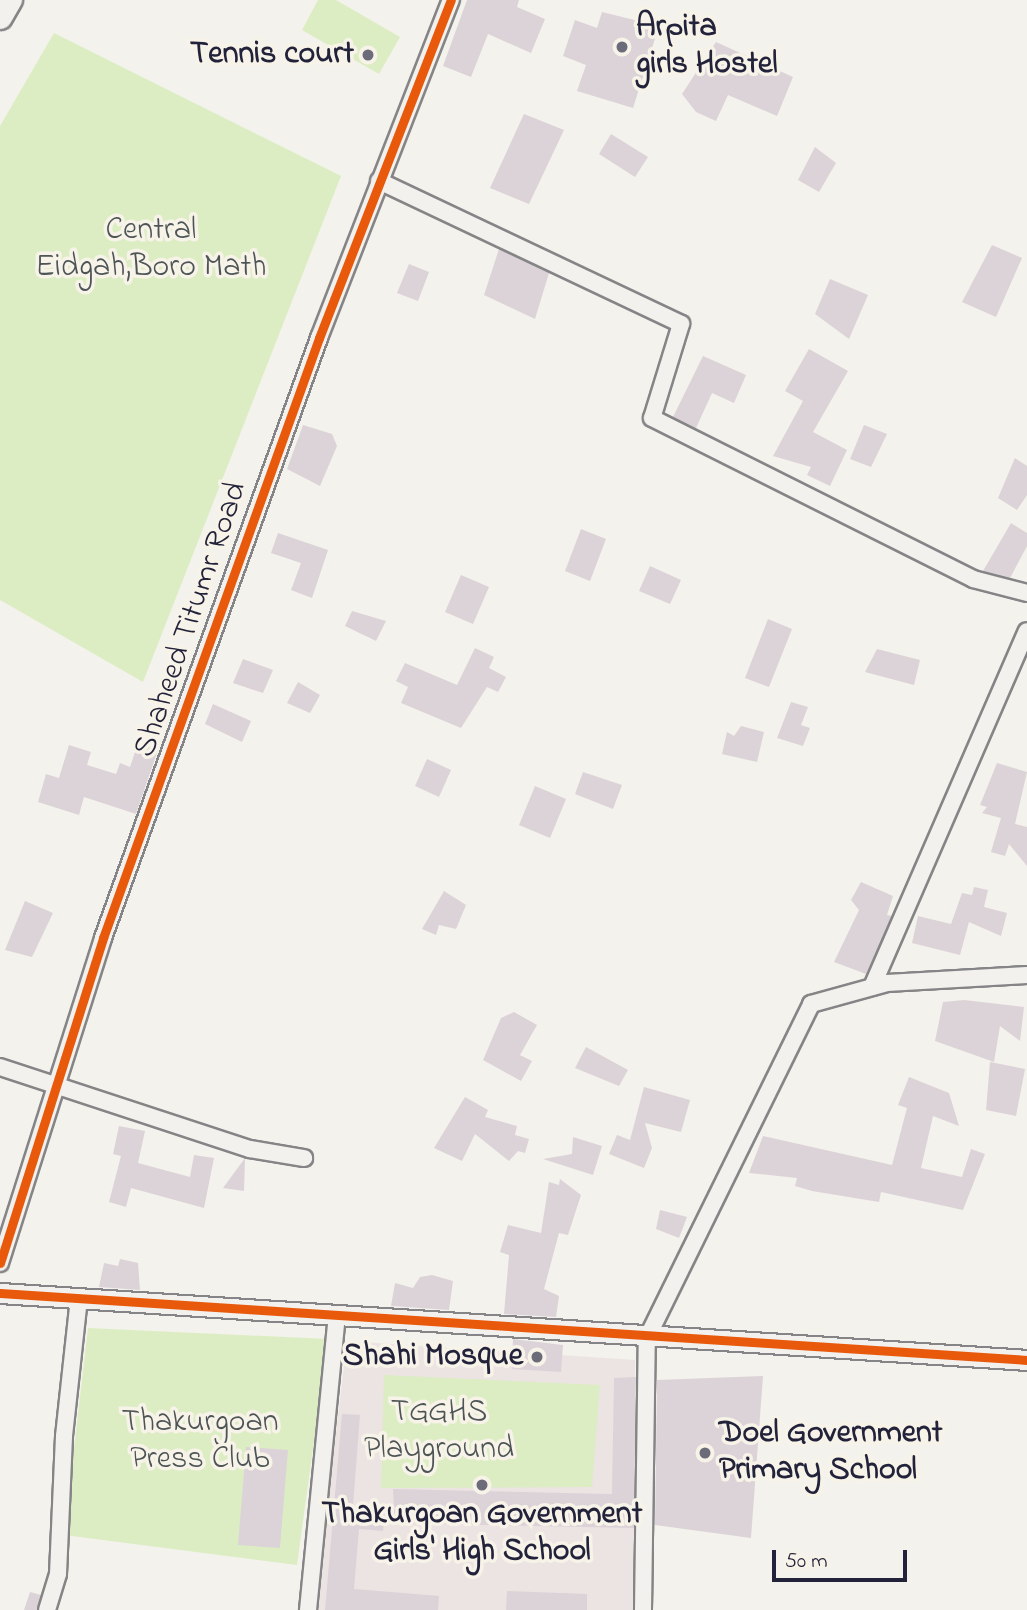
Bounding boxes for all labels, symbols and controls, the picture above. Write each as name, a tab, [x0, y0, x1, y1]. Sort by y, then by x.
place label: Arpita girls Hostel	[636, 10, 778, 85]
place label: Tennis court	[190, 36, 354, 74]
marker: Arpita girls Hostel	[614, 39, 630, 55]
marker: Tennis court	[360, 47, 376, 63]
park label: Central Eidgah,Boro Math	[36, 213, 266, 288]
street label: Shaheed Titumr Road	[127, 477, 257, 763]
place label: Shahi Mosque	[343, 1338, 523, 1376]
marker: Shahi Mosque	[529, 1349, 545, 1365]
park label: TGGHS Playground	[364, 1395, 514, 1470]
park label: Thakurgoan Press Club	[121, 1405, 279, 1480]
place label: Doel Government Primary School	[719, 1416, 943, 1491]
marker: Doel Government Primary School	[697, 1445, 713, 1461]
marker: Thakurgoan Government Girls' High School	[474, 1477, 490, 1493]
place label: Thakurgoan Government Girls' High School	[322, 1497, 642, 1572]
scale bar	[775, 1536, 910, 1580]
text: 50 m	[785, 1547, 828, 1577]

